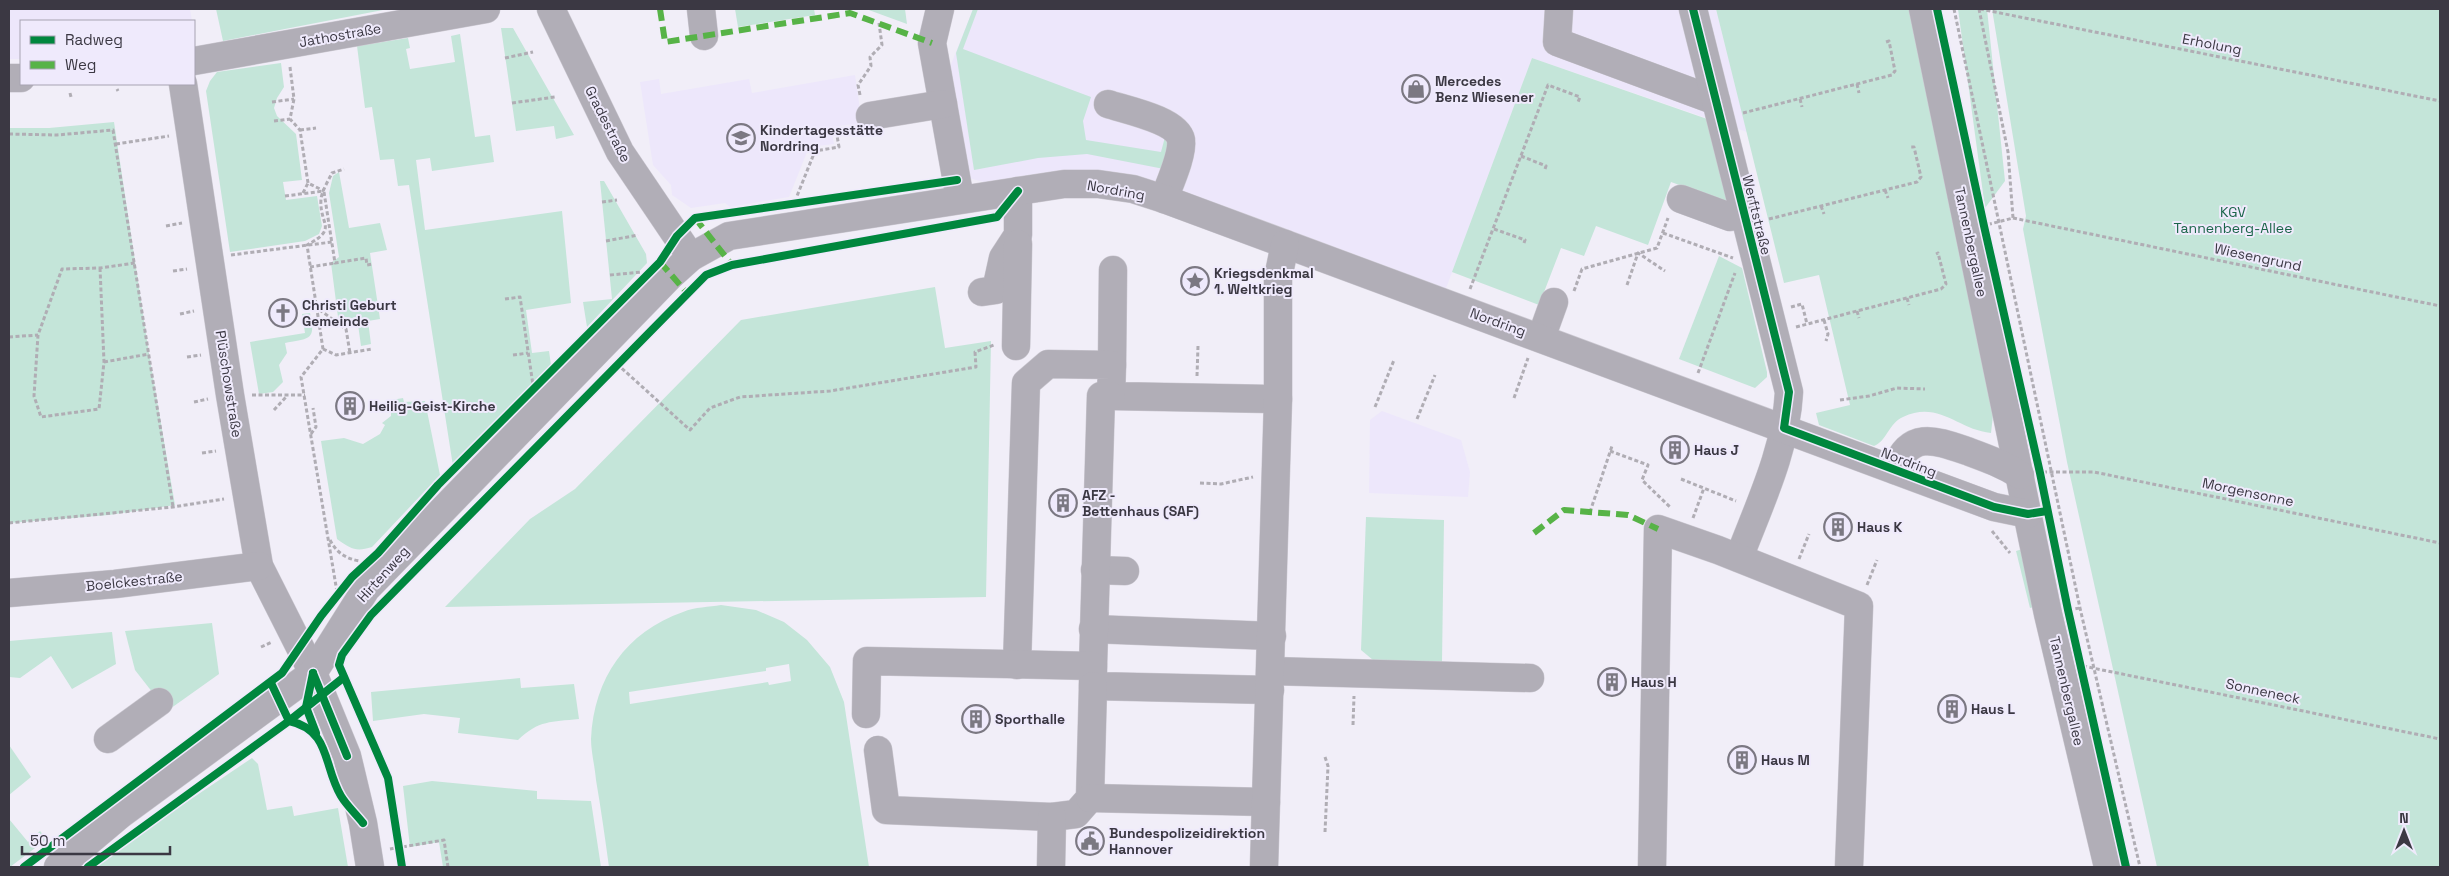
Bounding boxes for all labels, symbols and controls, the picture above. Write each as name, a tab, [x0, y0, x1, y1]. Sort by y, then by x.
street label: Jathostraße	[298, 19, 382, 51]
legend	[20, 20, 195, 85]
street label: Erholung	[2181, 29, 2243, 59]
text: Radweg	[65, 30, 123, 49]
text: Weg	[65, 55, 96, 74]
place label: Mercedes Benz Wiesener	[1435, 72, 1534, 106]
shop icon: Mercedes Benz Wiesener	[1401, 74, 1431, 104]
street label: Gradestraße	[581, 83, 635, 165]
place label: Kindertagesstätte Nordring	[760, 121, 883, 155]
school or university icon: Kindertagesstätte Nordring	[726, 123, 756, 153]
street label: Werftstraße	[1738, 173, 1776, 257]
street label: Nordring	[1086, 176, 1146, 204]
street label: Tannenbergallee	[1951, 185, 1991, 299]
park label: KGV Tannenberg-Allee	[2174, 203, 2292, 237]
street label: Wiesengrund	[2213, 239, 2303, 275]
place label: Kriegsdenkmal 1. Weltkrieg	[1214, 264, 1314, 298]
place icon: Kriegsdenkmal 1. Weltkrieg	[1180, 266, 1210, 296]
place label: Christi Geburt Gemeinde	[302, 296, 397, 330]
church icon: Christi Geburt Gemeinde	[268, 298, 298, 328]
street label: Nordring	[1468, 304, 1528, 340]
street label: Plüschowstraße	[212, 329, 246, 439]
building icon: Heilig-Geist-Kirche	[335, 391, 365, 421]
place label: Heilig-Geist-Kirche	[369, 397, 496, 415]
building icon: Haus J	[1660, 435, 1690, 465]
place label: Haus J	[1694, 441, 1739, 459]
street label: Nordring	[1879, 443, 1939, 481]
street label: Morgensonne	[2201, 474, 2295, 510]
place label: AFZ - Bettenhaus (SAF)	[1082, 486, 1199, 520]
building icon: AFZ - Bettenhaus (SAF)	[1048, 488, 1078, 518]
building icon: Haus K	[1823, 512, 1853, 542]
place label: Haus K	[1857, 518, 1903, 536]
street label: Hirtenweg	[353, 542, 413, 606]
street label: Boelckestraße	[85, 567, 183, 595]
street label: Tannenbergallee	[2046, 634, 2088, 748]
building icon: Haus H	[1597, 667, 1627, 697]
place label: Haus H	[1631, 673, 1677, 691]
street label: Sonneneck	[2224, 674, 2302, 708]
building icon: Haus L	[1937, 694, 1967, 724]
place label: Haus L	[1971, 700, 2016, 718]
building icon: Sporthalle	[961, 704, 991, 734]
place label: Sporthalle	[995, 710, 1065, 728]
building icon: Haus M	[1727, 745, 1757, 775]
place label: Haus M	[1761, 751, 1810, 769]
north arrow	[2379, 806, 2429, 856]
text: N	[2399, 809, 2409, 827]
scale bar	[22, 824, 170, 856]
place label: Bundespolizeidirektion Hannover	[1109, 824, 1265, 858]
public building icon: Bundespolizeidirektion Hannover	[1075, 826, 1105, 856]
text: 50 m	[30, 831, 65, 850]

